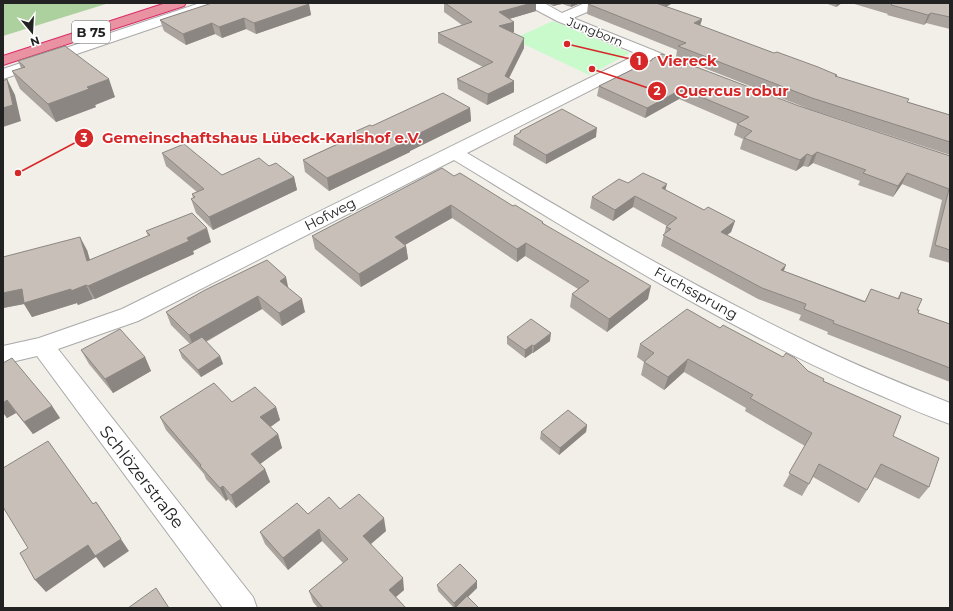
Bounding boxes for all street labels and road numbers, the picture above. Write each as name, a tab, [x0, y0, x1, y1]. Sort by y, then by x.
street label: Jungborn	[564, 13, 625, 50]
road number: B 75	[72, 21, 110, 43]
street label: Hofweg	[301, 193, 359, 235]
street label: Fuchssprung	[651, 263, 741, 323]
street label: Schlözerstraße	[96, 422, 188, 532]

